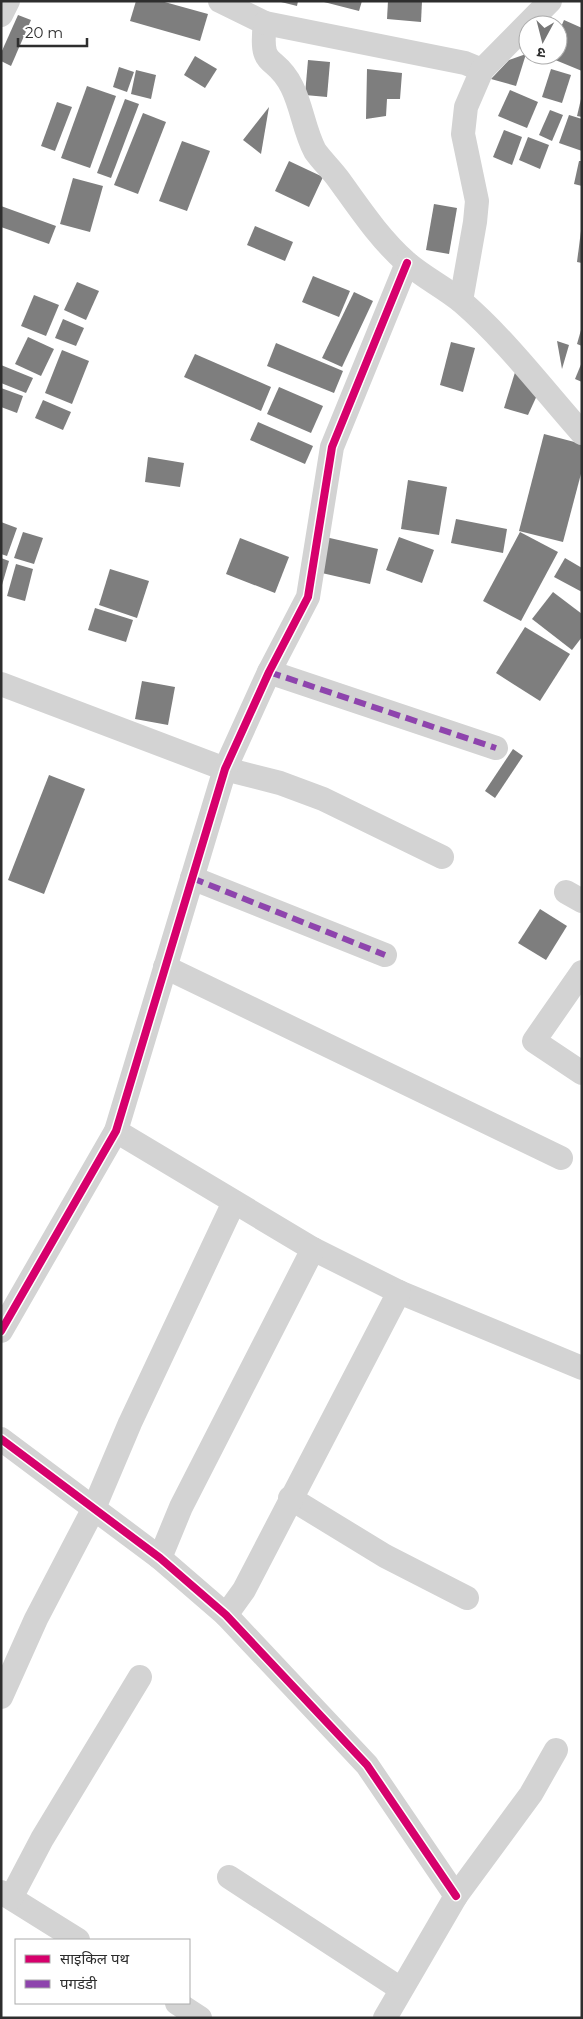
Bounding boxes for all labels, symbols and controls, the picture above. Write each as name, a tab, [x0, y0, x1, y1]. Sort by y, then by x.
scale bar	[18, 15, 86, 47]
north arrow	[518, 15, 568, 65]
text: 20 m	[25, 23, 63, 42]
text: उ	[535, 43, 547, 62]
legend	[15, 1939, 190, 2004]
text: साइकिल पथ	[60, 1949, 129, 1968]
text: पगडंडी	[60, 1974, 98, 1993]

